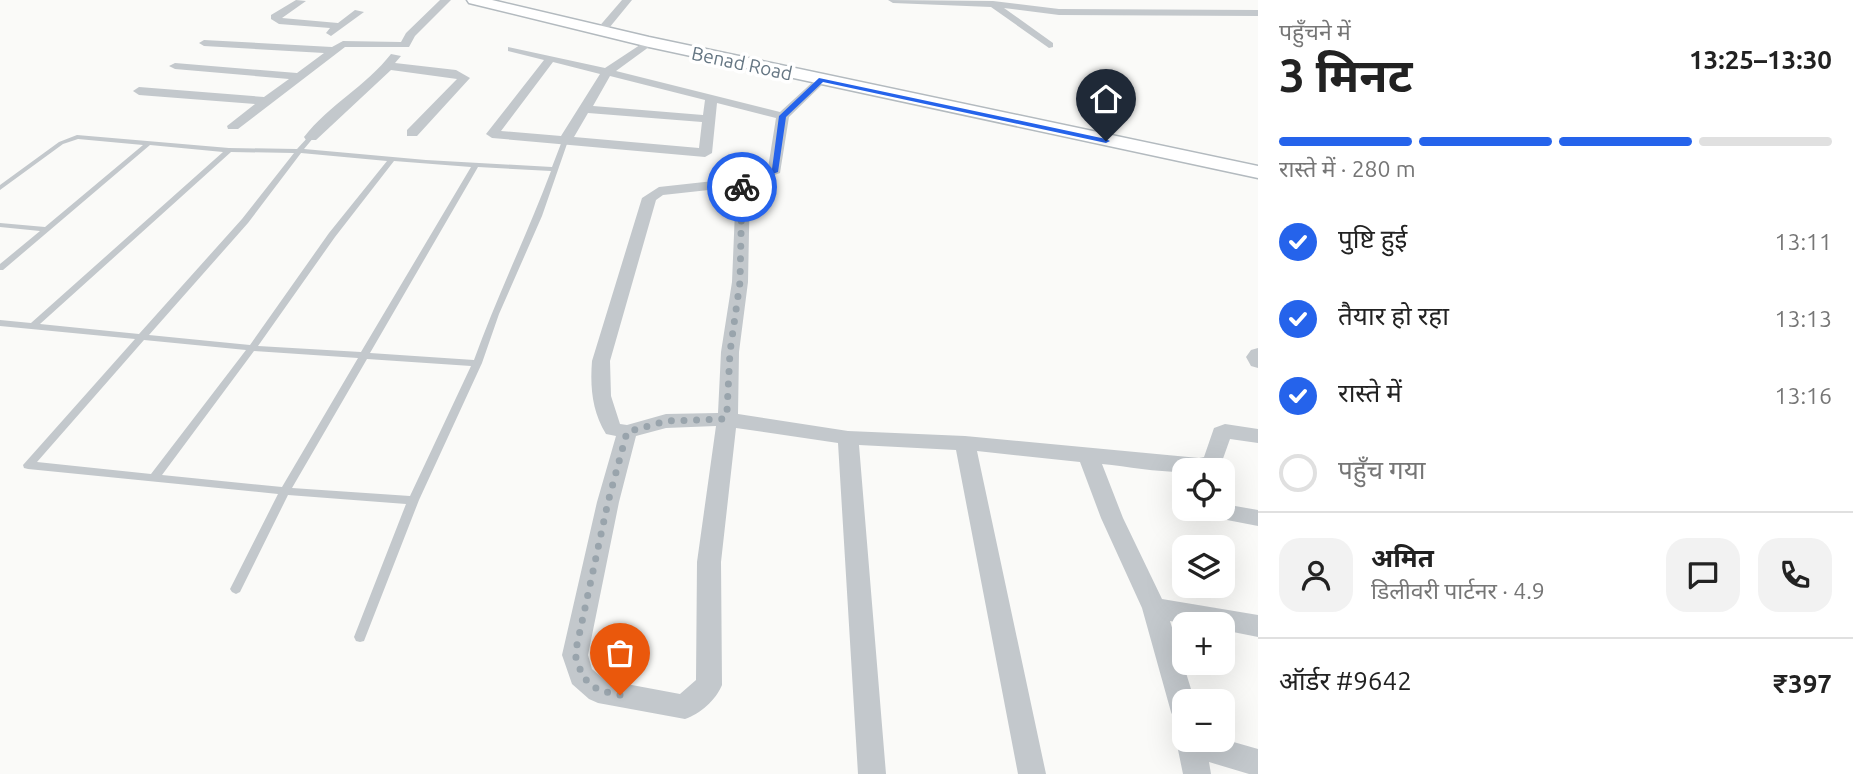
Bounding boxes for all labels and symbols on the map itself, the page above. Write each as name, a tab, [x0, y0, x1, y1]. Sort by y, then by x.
street label: Benad Road	[690, 42, 794, 84]
pin	[1076, 69, 1136, 141]
courier	[707, 152, 777, 222]
pin	[590, 623, 650, 695]

